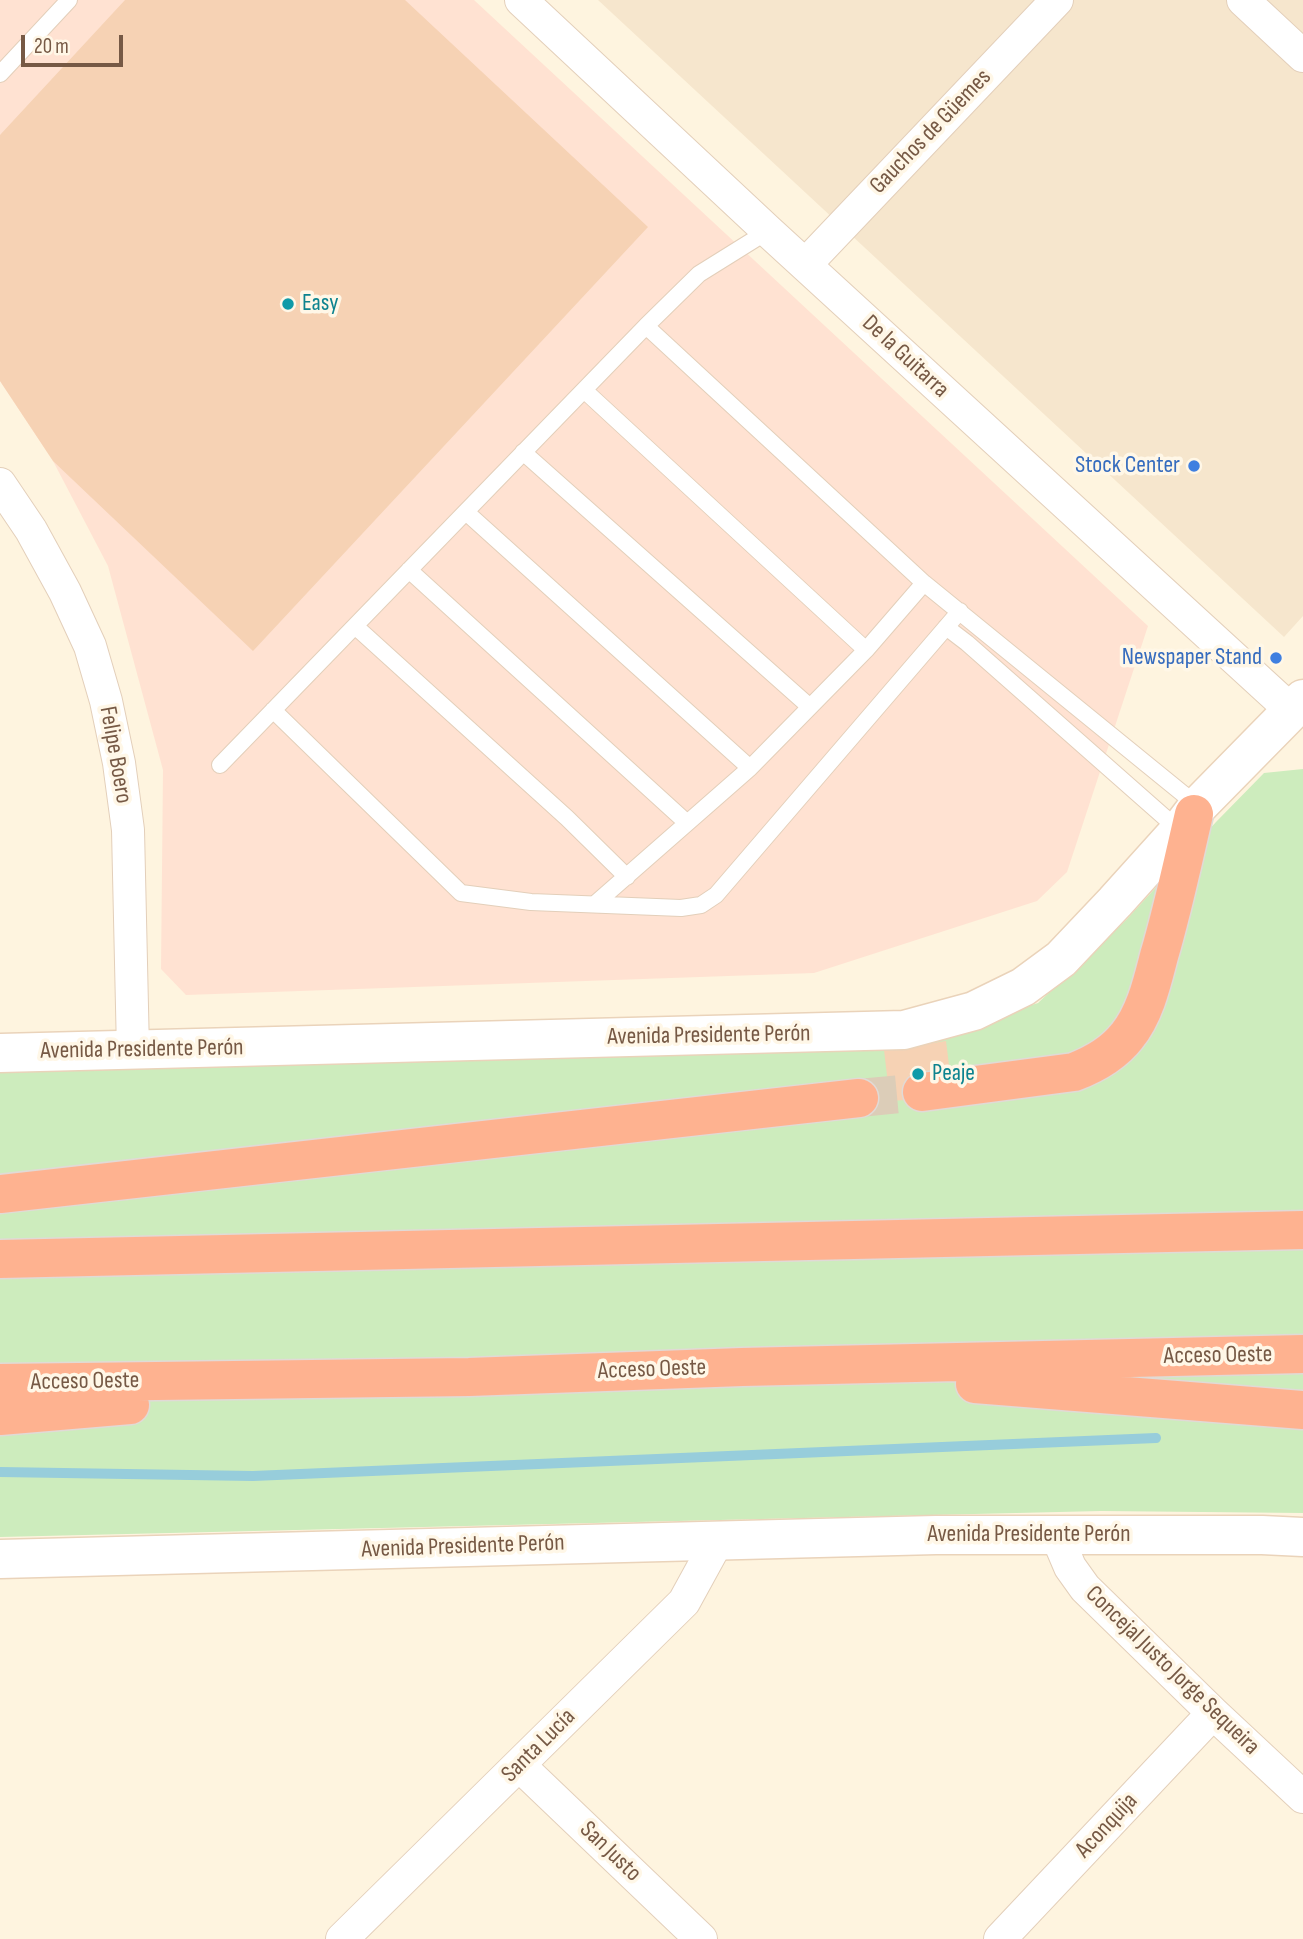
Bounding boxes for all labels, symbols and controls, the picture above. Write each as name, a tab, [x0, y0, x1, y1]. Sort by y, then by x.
scale bar	[24, 21, 126, 65]
text: 20 m	[34, 34, 69, 59]
street label: Gauchos de Güemes	[864, 64, 998, 200]
place label: Easy	[302, 290, 339, 318]
marker: Easy	[280, 296, 296, 312]
street label: De la Guitarra	[856, 310, 954, 404]
place label: Stock Center	[1075, 452, 1180, 480]
marker: Stock Center	[1186, 458, 1202, 474]
place label: Newspaper Stand	[1122, 644, 1262, 672]
marker: Newspaper Stand	[1268, 650, 1284, 666]
street label: Felipe Boero	[92, 704, 138, 806]
street label: Avenida Presidente Perón	[607, 1020, 811, 1052]
street label: Avenida Presidente Perón	[40, 1034, 244, 1066]
place label: Peaje	[932, 1060, 975, 1088]
marker: Peaje	[910, 1066, 926, 1082]
street label: Acceso Oeste	[1163, 1341, 1273, 1371]
street label: Acceso Oeste	[597, 1354, 707, 1386]
street label: Acceso Oeste	[30, 1367, 140, 1397]
street label: Avenida Presidente Perón	[927, 1521, 1131, 1549]
street label: Avenida Presidente Perón	[361, 1529, 565, 1565]
street label: Concejal Justo Jorge Sequeira	[1079, 1580, 1265, 1762]
street label: Santa Lucía	[496, 1703, 582, 1789]
street label: Aconquija	[1070, 1788, 1144, 1864]
street label: San Justo	[573, 1816, 647, 1888]

